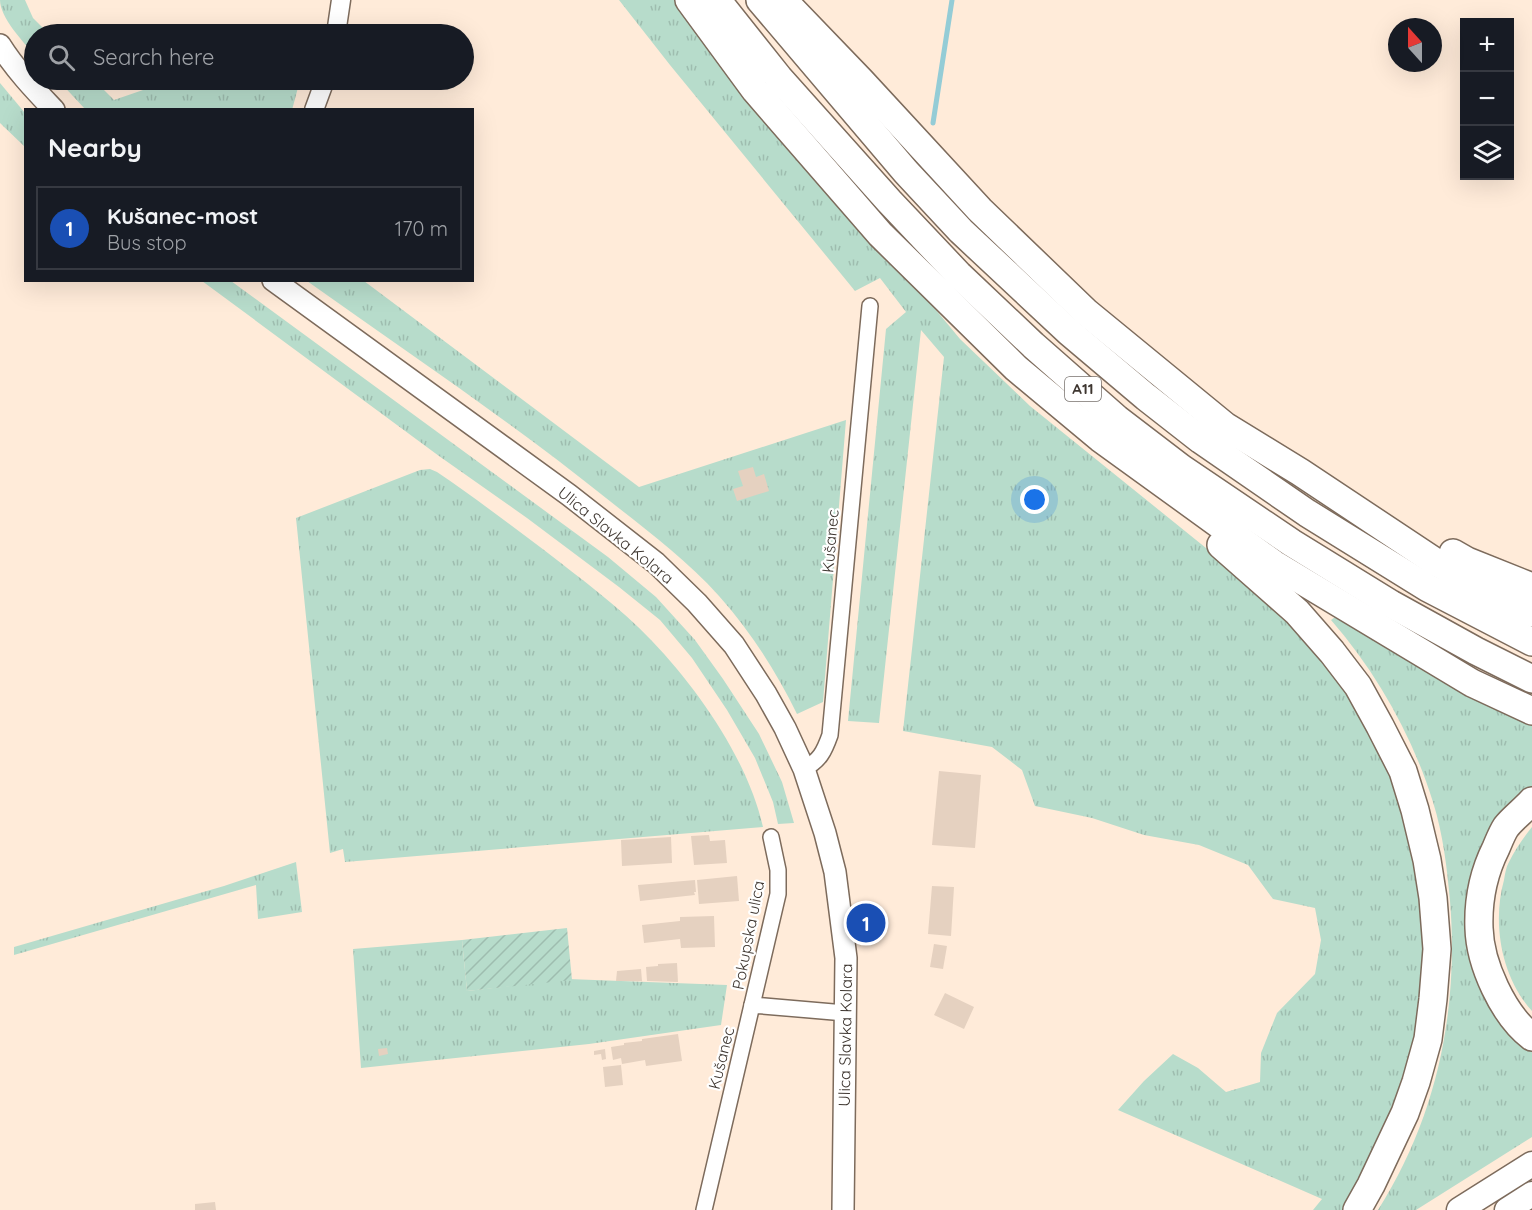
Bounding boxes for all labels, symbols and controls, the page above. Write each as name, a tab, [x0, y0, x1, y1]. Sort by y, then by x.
north arrow	[1388, 18, 1442, 72]
map controls	[1460, 18, 1514, 180]
button: +	[1460, 18, 1514, 72]
search box	[24, 24, 474, 90]
icon: search	[45, 41, 78, 74]
text: Search here	[93, 43, 214, 71]
button: −	[1460, 72, 1514, 126]
button: layers	[1460, 126, 1514, 180]
text: Nearby	[48, 131, 142, 164]
text: Kušanec-most	[107, 202, 258, 230]
text: 1	[66, 216, 73, 241]
text: 170 m	[395, 216, 448, 241]
text: Bus stop	[107, 230, 187, 255]
road number: A11	[1065, 377, 1101, 401]
street label: Ulica Slavka Kolara	[554, 482, 678, 588]
your location	[1020, 485, 1049, 514]
street label: Kušanec	[817, 508, 843, 574]
street label: Pokupska ulica	[728, 879, 768, 991]
pin: 1	[846, 900, 886, 946]
street label: Ulica Slavka Kolara	[834, 963, 856, 1107]
street label: Kušanec	[704, 1025, 738, 1091]

